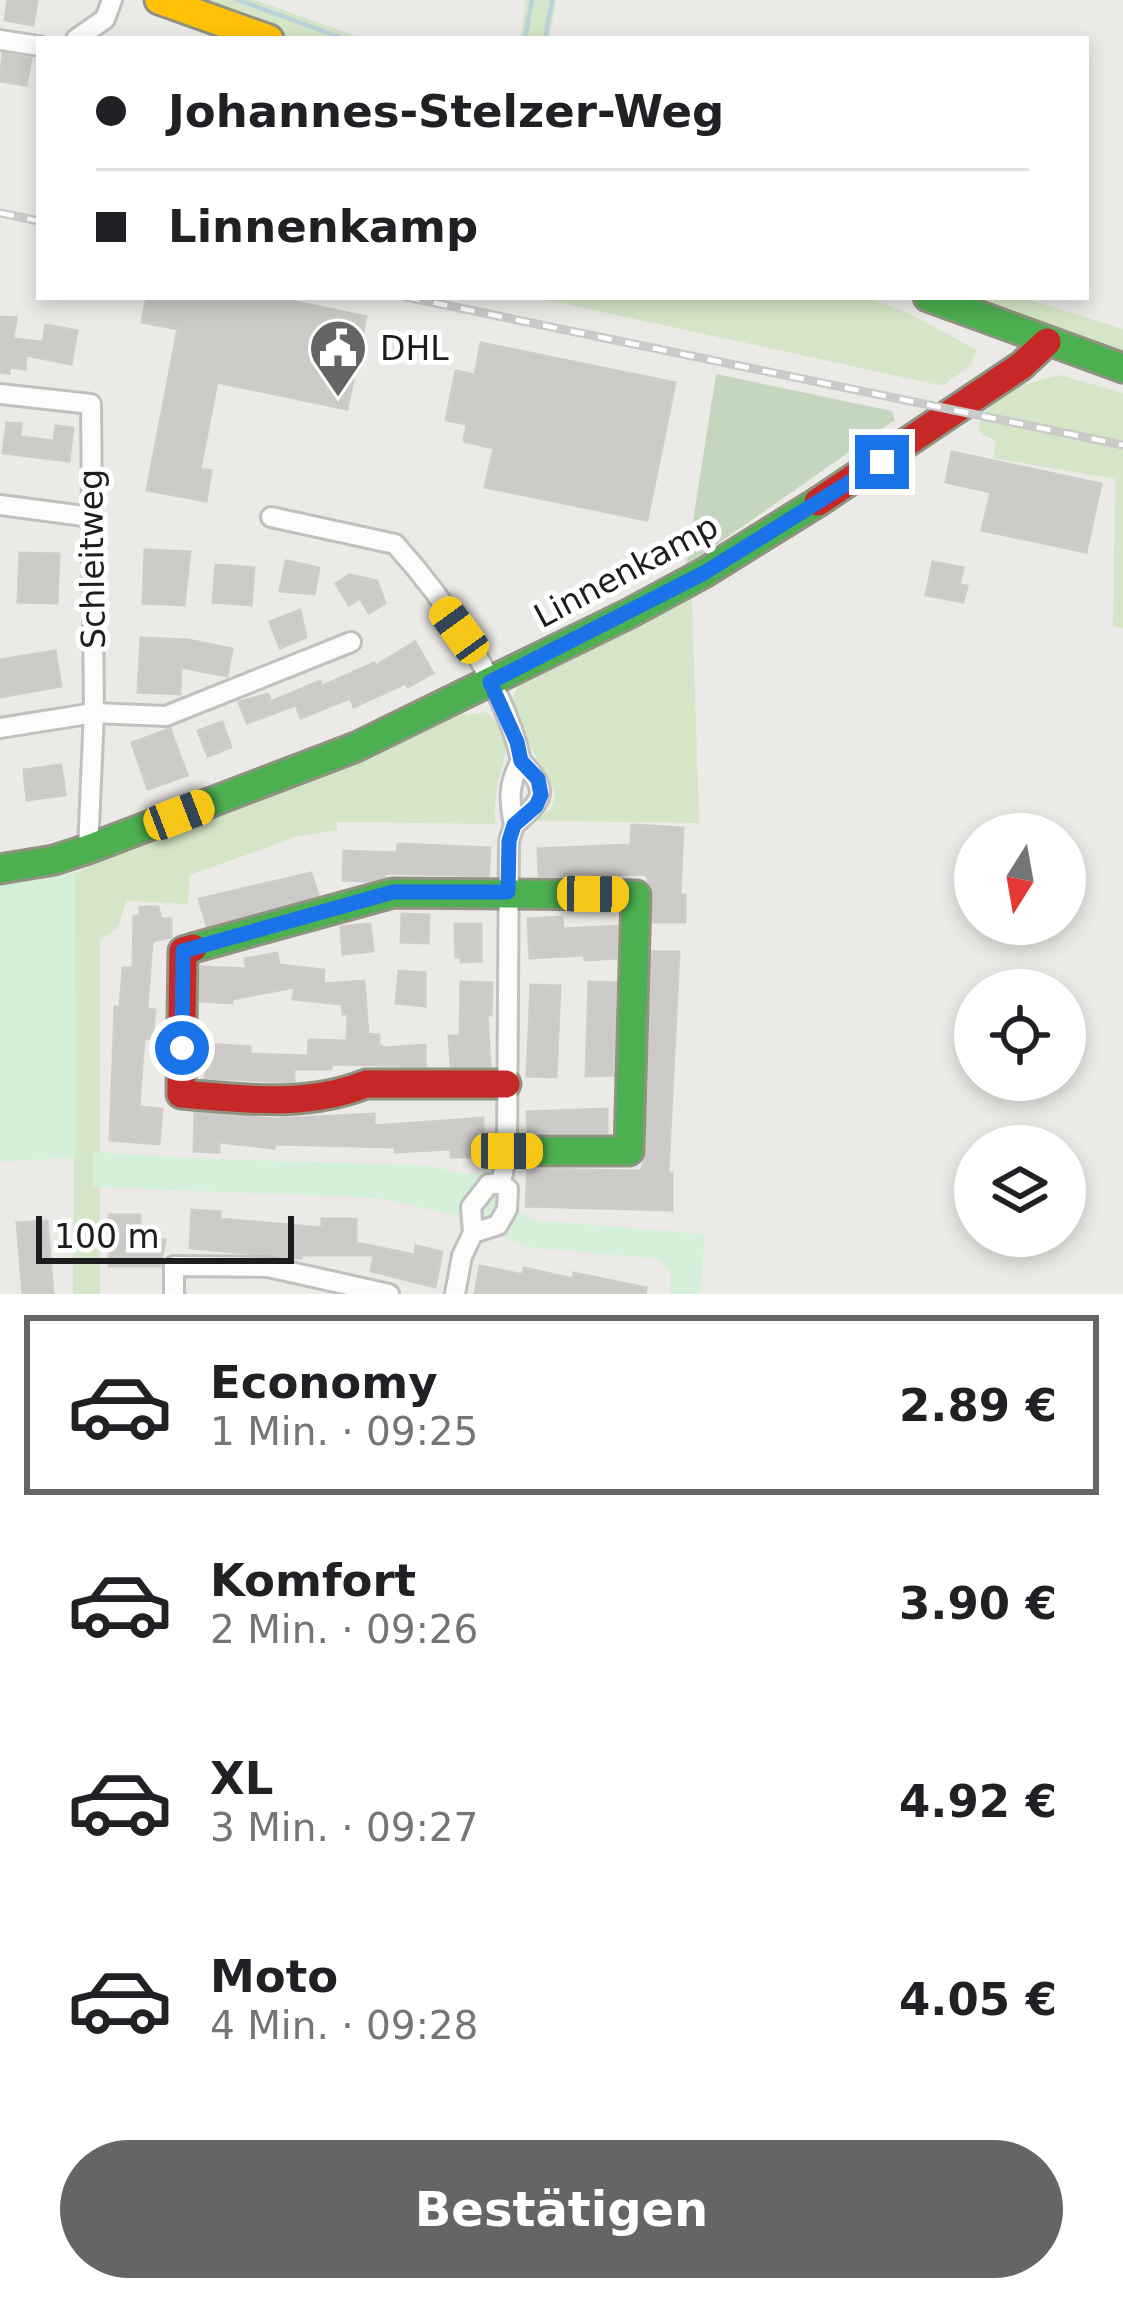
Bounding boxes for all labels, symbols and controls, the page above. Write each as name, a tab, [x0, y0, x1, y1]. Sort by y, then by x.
text: Johannes-Stelzer-Weg	[168, 85, 724, 138]
text: Linnenkamp	[168, 200, 478, 253]
public building icon: DHL	[307, 317, 369, 399]
place label: DHL	[380, 329, 449, 368]
route end	[855, 435, 909, 489]
street label: Schleitweg	[71, 469, 113, 649]
street label: Linnenkamp	[527, 506, 725, 636]
car	[423, 590, 495, 670]
car	[139, 785, 219, 845]
north arrow	[954, 813, 1086, 945]
map controls	[954, 813, 1086, 1257]
car	[557, 875, 629, 913]
button: locate	[954, 969, 1086, 1101]
route start	[155, 1021, 209, 1075]
button: layers	[954, 1125, 1086, 1257]
car	[471, 1133, 543, 1169]
scale bar	[36, 1210, 294, 1263]
text: 100 m	[54, 1217, 160, 1256]
icon: car	[66, 1351, 174, 1459]
text: Economy	[210, 1356, 438, 1409]
text: 2.89 €	[899, 1379, 1057, 1432]
text: 1 Min. · 09:25	[210, 1409, 478, 1454]
icon: car	[66, 1549, 174, 1657]
text: Komfort	[210, 1554, 416, 1607]
text: 3.90 €	[899, 1577, 1057, 1630]
text: 2 Min. · 09:26	[210, 1607, 478, 1652]
icon: car	[66, 1747, 174, 1855]
text: XL	[210, 1752, 273, 1805]
text: 4.92 €	[899, 1775, 1057, 1828]
text: 3 Min. · 09:27	[210, 1805, 478, 1850]
icon: car	[66, 1945, 174, 2053]
text: Moto	[210, 1950, 338, 2003]
text: 4.05 €	[899, 1973, 1057, 2026]
text: 4 Min. · 09:28	[210, 2003, 478, 2048]
button: Bestätigen	[60, 2140, 1063, 2278]

